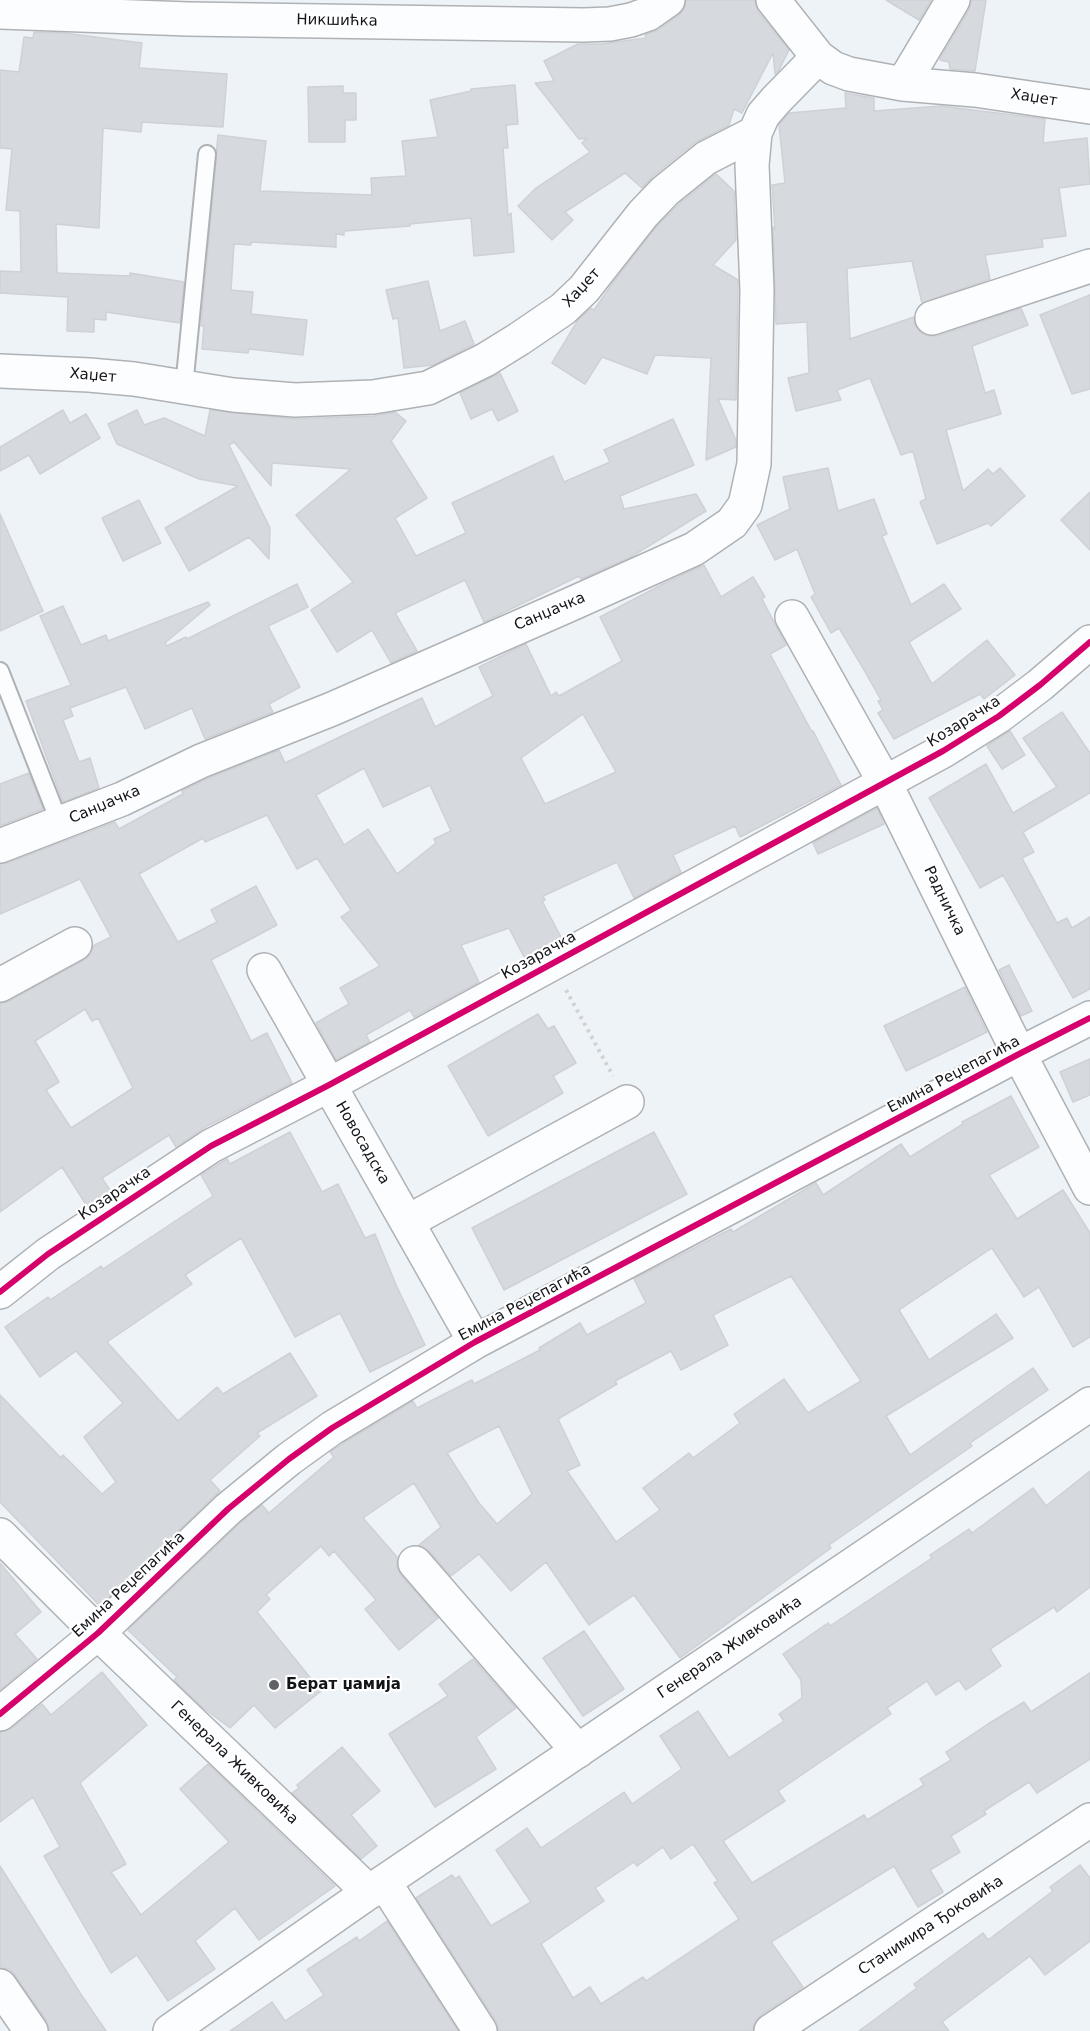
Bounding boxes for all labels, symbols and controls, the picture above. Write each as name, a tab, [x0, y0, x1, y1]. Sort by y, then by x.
street label: Никшићка	[296, 11, 378, 31]
street label: Хаџет	[1009, 85, 1059, 111]
street label: Хаџет	[559, 265, 605, 311]
street label: Хаџет	[69, 365, 117, 387]
street label: Санџачка	[512, 589, 588, 635]
street label: Козарачка	[924, 692, 1004, 752]
street label: Санџачка	[67, 782, 143, 828]
street label: Радничка	[919, 863, 969, 939]
street label: Козарачка	[498, 928, 580, 984]
street label: Емина Реџепагића	[885, 1032, 1023, 1118]
street label: Новосадска	[331, 1098, 393, 1188]
street label: Козарачка	[76, 1163, 154, 1225]
street label: Емина Реџепагића	[456, 1260, 594, 1346]
street label: Емина Реџепагића	[69, 1528, 189, 1642]
street label: Генерала Живковића	[654, 1593, 806, 1703]
place label: Берат џамија	[286, 1676, 401, 1694]
marker: Берат џамија	[267, 1678, 281, 1692]
street label: Генерала Живковића	[167, 1697, 301, 1829]
street label: Станимира Ђоковића	[855, 1872, 1007, 1980]

